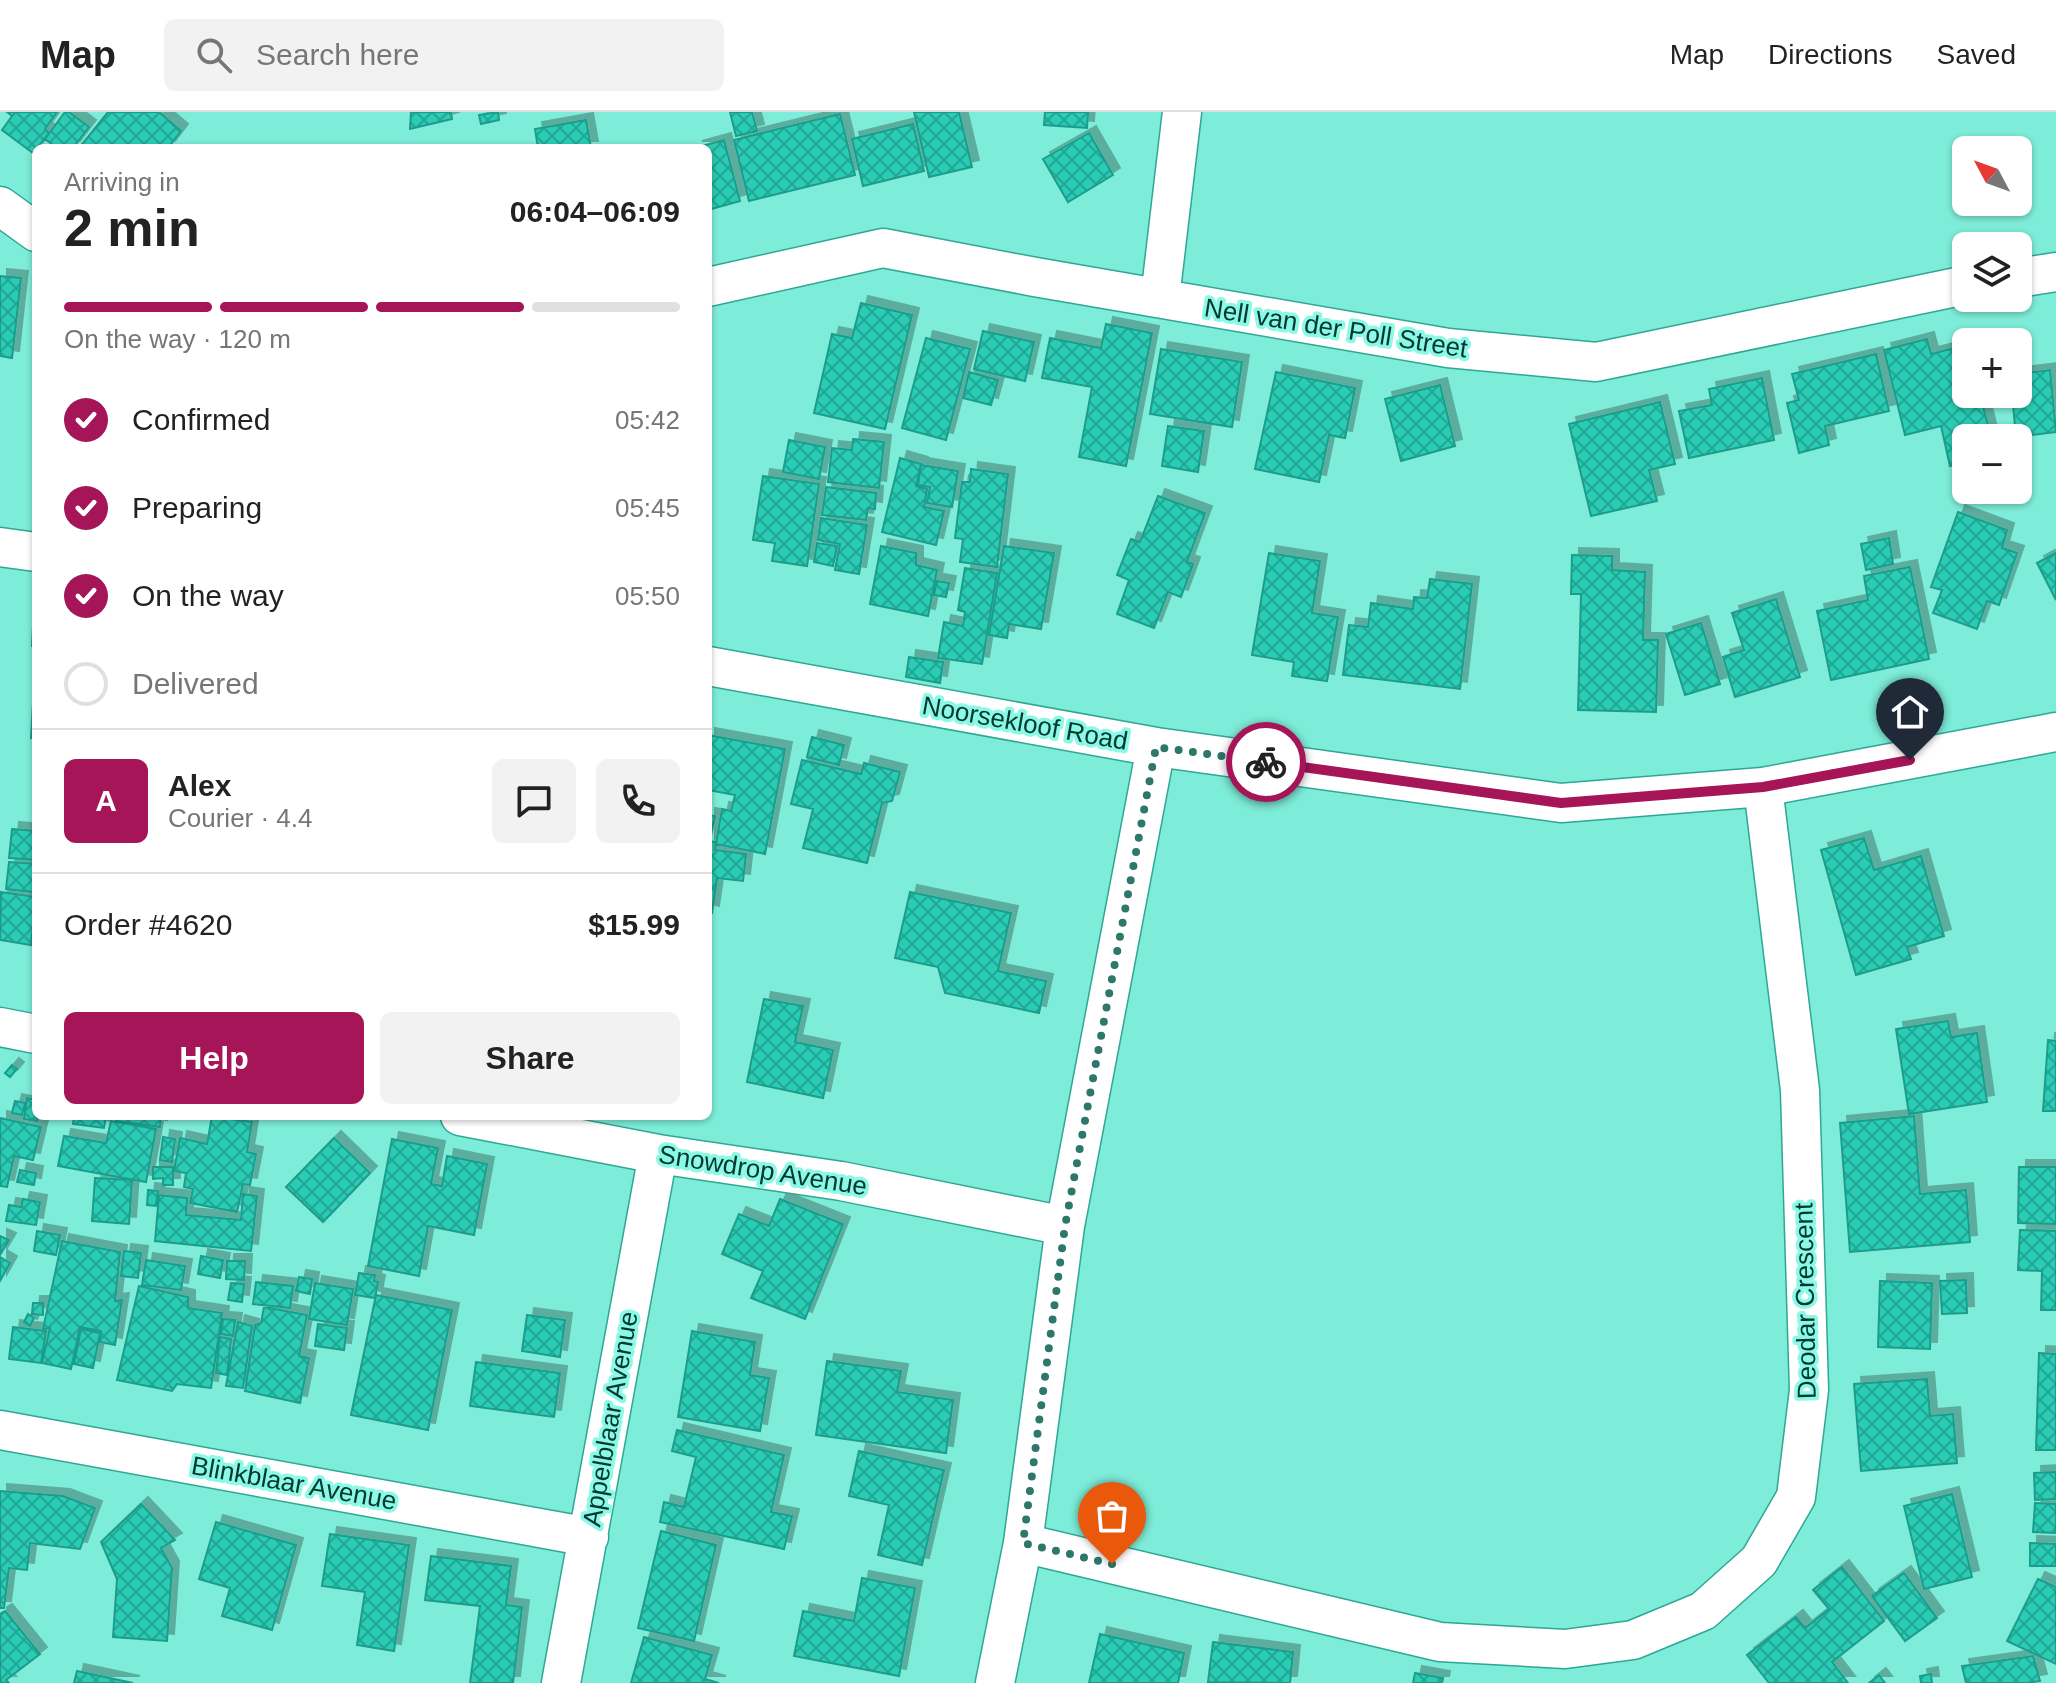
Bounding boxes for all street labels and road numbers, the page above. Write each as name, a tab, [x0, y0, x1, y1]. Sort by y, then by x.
street label: Nell van der Poll Street	[1202, 292, 1470, 364]
street label: Noorsekloof Road	[920, 690, 1130, 756]
street label: Snowdrop Avenue	[657, 1139, 869, 1201]
street label: Deodar Crescent	[1788, 1202, 1822, 1400]
street label: Appelblaar Avenue	[576, 1309, 644, 1529]
street label: Blinkblaar Avenue	[189, 1450, 399, 1516]

